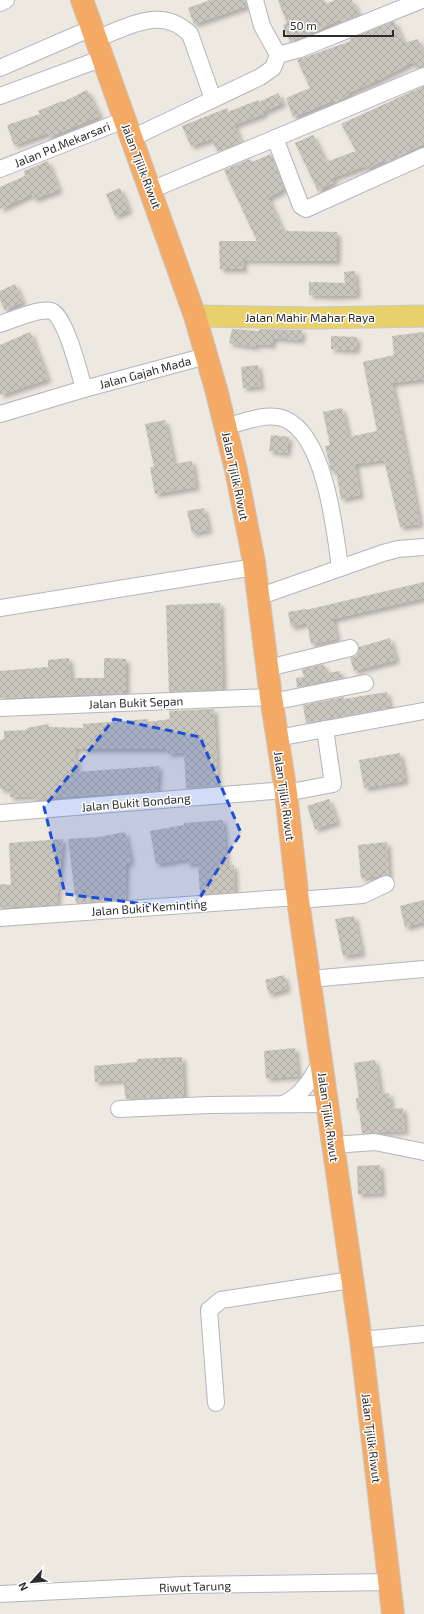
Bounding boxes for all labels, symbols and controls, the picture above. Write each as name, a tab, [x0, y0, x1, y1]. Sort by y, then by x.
scale bar	[284, 12, 393, 38]
text: 50 m	[290, 18, 317, 32]
street label: Jalan Pd.Mekarsari	[12, 118, 112, 170]
street label: Jalan Tjilik Riwut	[118, 121, 165, 211]
street label: Jalan Mahir Mahar Raya	[245, 310, 375, 324]
street label: Jalan Gajah Mada	[98, 353, 193, 392]
street label: Jalan Tjilik Riwut	[219, 431, 252, 522]
street label: Jalan Bukit Sepan	[88, 693, 184, 711]
street label: Jalan Tjilik Riwut	[271, 750, 298, 842]
street label: Jalan Bukit Bondang	[81, 790, 191, 814]
street label: Jalan Bukit Keminting	[91, 896, 208, 918]
street label: Jalan Tjilik Riwut	[315, 1071, 342, 1163]
street label: Jalan Tjilik Riwut	[359, 1392, 384, 1484]
north arrow	[12, 1562, 52, 1602]
street label: Riwut Tarung	[159, 1578, 231, 1594]
text: N	[15, 1580, 30, 1593]

